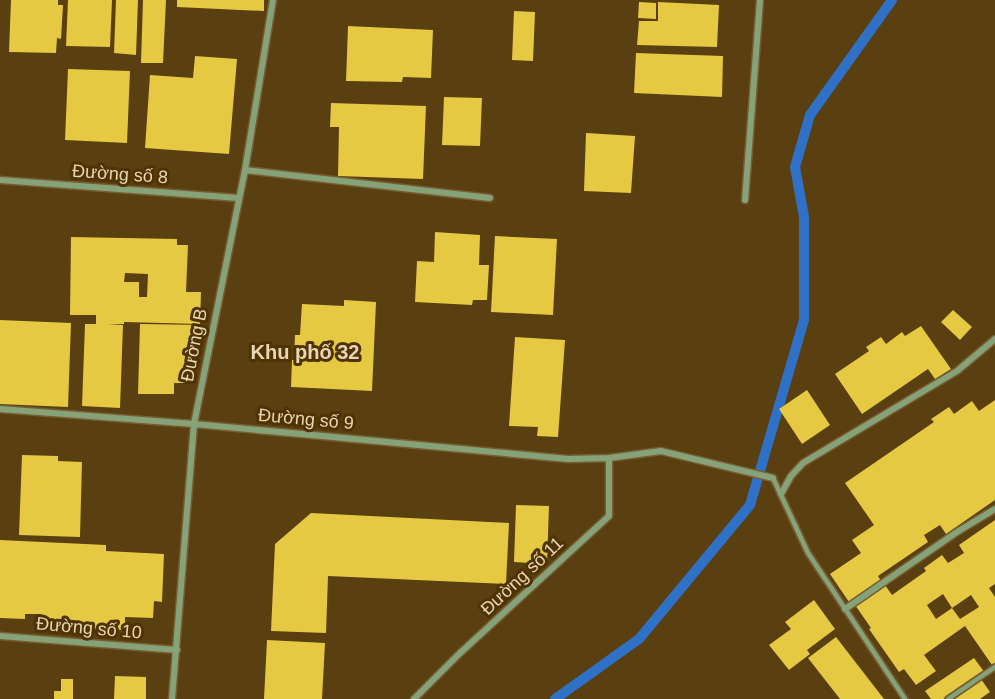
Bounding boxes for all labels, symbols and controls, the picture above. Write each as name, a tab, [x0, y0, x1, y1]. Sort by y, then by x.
street label: Đường số 8	[71, 161, 169, 187]
street label: Đường B	[177, 307, 211, 383]
district label: Khu phố 32	[251, 341, 359, 363]
street label: Đường số 9	[257, 405, 355, 433]
street label: Đường số 11	[477, 533, 567, 619]
street label: Đường số 10	[35, 613, 143, 643]

